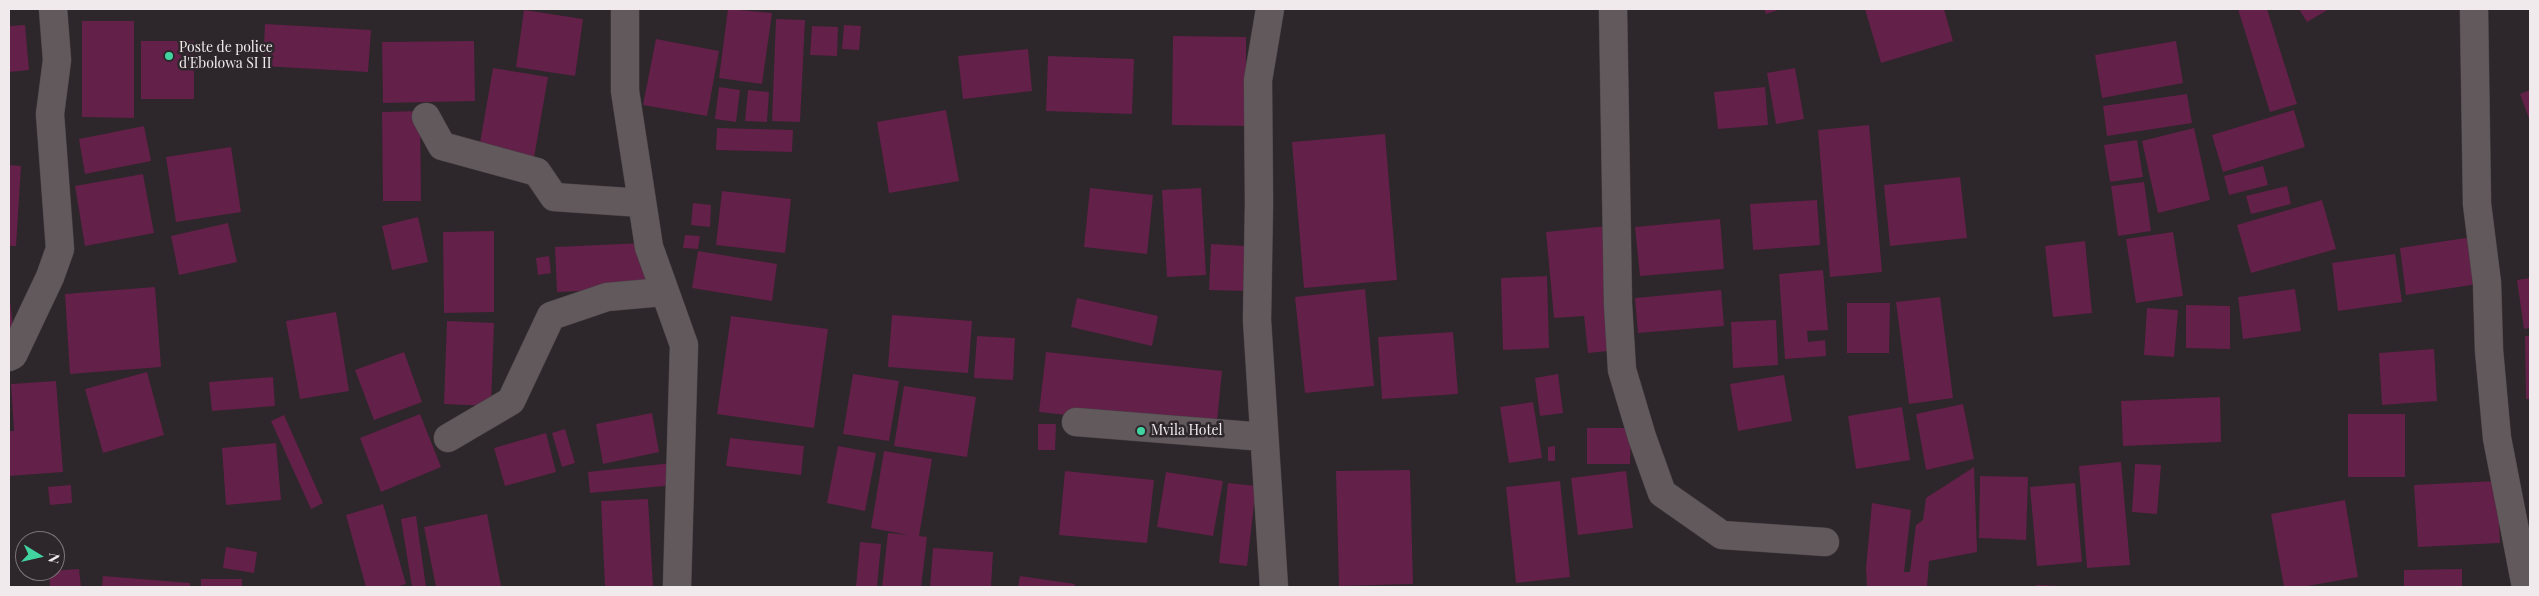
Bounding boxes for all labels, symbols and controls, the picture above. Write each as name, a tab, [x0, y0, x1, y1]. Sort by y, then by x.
place label: Poste de police d'Ebolowa SI II	[179, 40, 273, 72]
marker: Poste de police d'Ebolowa SI II	[163, 50, 175, 62]
place label: Mvila Hotel	[1151, 423, 1222, 439]
marker: Mvila Hotel	[1135, 425, 1147, 437]
north arrow	[15, 531, 65, 581]
text: N	[44, 552, 64, 565]

